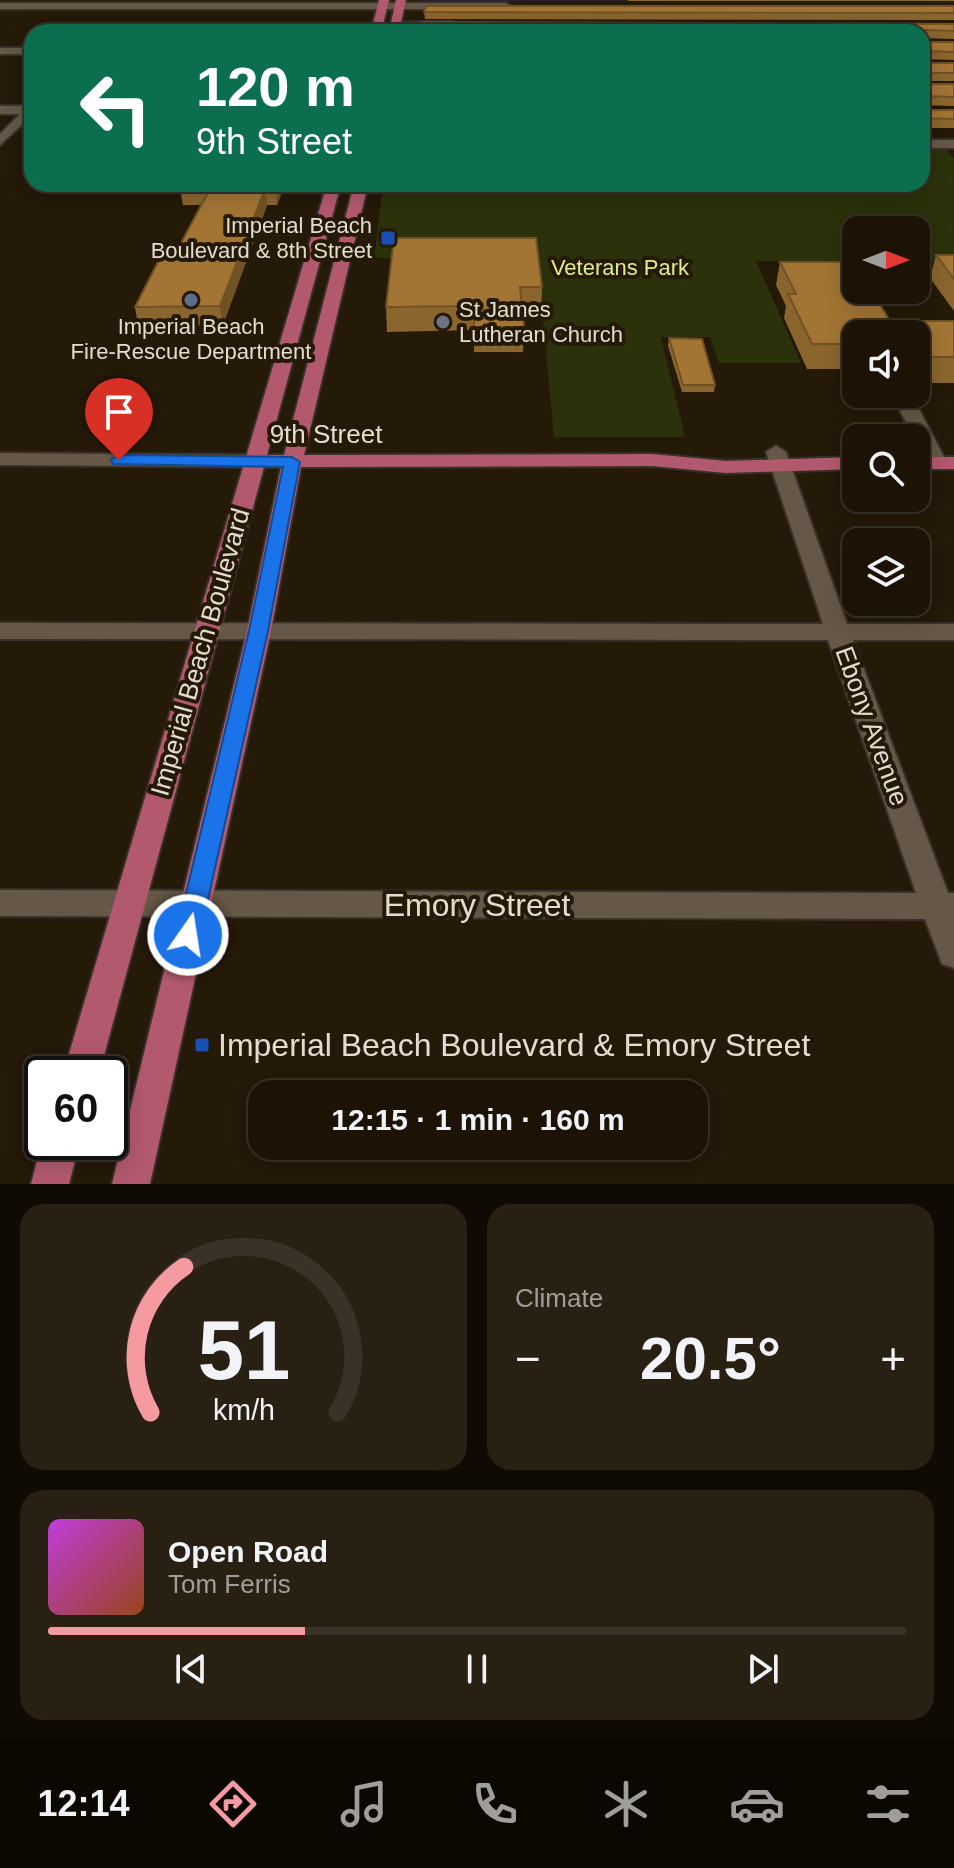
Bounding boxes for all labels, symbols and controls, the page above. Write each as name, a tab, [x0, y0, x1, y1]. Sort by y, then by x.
text: 120 m	[196, 55, 355, 118]
icon: left	[64, 56, 168, 160]
text: 9th Street	[196, 121, 352, 162]
place label: Imperial Beach Boulevard & 8th Street	[151, 213, 372, 263]
north arrow	[842, 216, 930, 304]
map controls	[842, 216, 930, 616]
marker: Imperial Beach Boulevard & 8th Street	[379, 229, 397, 247]
park label: Veterans Park	[551, 255, 690, 280]
marker: Imperial Beach Fire-Rescue Department	[182, 291, 200, 309]
place label: St James Lutheran Church	[459, 297, 623, 347]
marker: St James Lutheran Church	[434, 313, 452, 331]
place label: Imperial Beach Fire-Rescue Department	[71, 314, 311, 364]
button: sound	[842, 320, 930, 408]
pin	[85, 378, 153, 460]
icon: arrive	[97, 390, 141, 434]
street label: 9th Street	[270, 419, 383, 449]
button: search	[842, 424, 930, 512]
street label: Imperial Beach Boulevard	[145, 505, 255, 799]
button: layers	[842, 528, 930, 616]
street label: Ebony Avenue	[829, 642, 915, 810]
street label: Emory Street	[384, 887, 570, 923]
position arrow	[146, 893, 230, 977]
place label: Imperial Beach Boulevard & Emory Street	[218, 1027, 810, 1063]
marker: Imperial Beach Boulevard & Emory Street	[193, 1036, 211, 1054]
speed limit sign: 60	[24, 1056, 128, 1160]
text: 12:15 · 1 min · 160 m	[331, 1103, 625, 1136]
text: Climate	[515, 1283, 603, 1313]
text: 51	[197, 1304, 290, 1397]
text: 20.5°	[640, 1325, 781, 1392]
text: −	[515, 1334, 541, 1383]
text: +	[880, 1334, 906, 1383]
text: km/h	[213, 1394, 274, 1426]
text: Open Road	[168, 1535, 328, 1568]
text: Tom Ferris	[168, 1569, 291, 1599]
icon: previous	[169, 1647, 213, 1691]
icon: pause	[455, 1647, 499, 1691]
icon: next	[741, 1647, 785, 1691]
icon: directions	[205, 1776, 261, 1832]
icon: music	[336, 1776, 392, 1832]
icon: phone	[467, 1776, 523, 1832]
icon: climate	[598, 1776, 654, 1832]
icon: car	[729, 1776, 785, 1832]
icon: filters	[860, 1776, 916, 1832]
text: 12:14	[38, 1783, 130, 1824]

